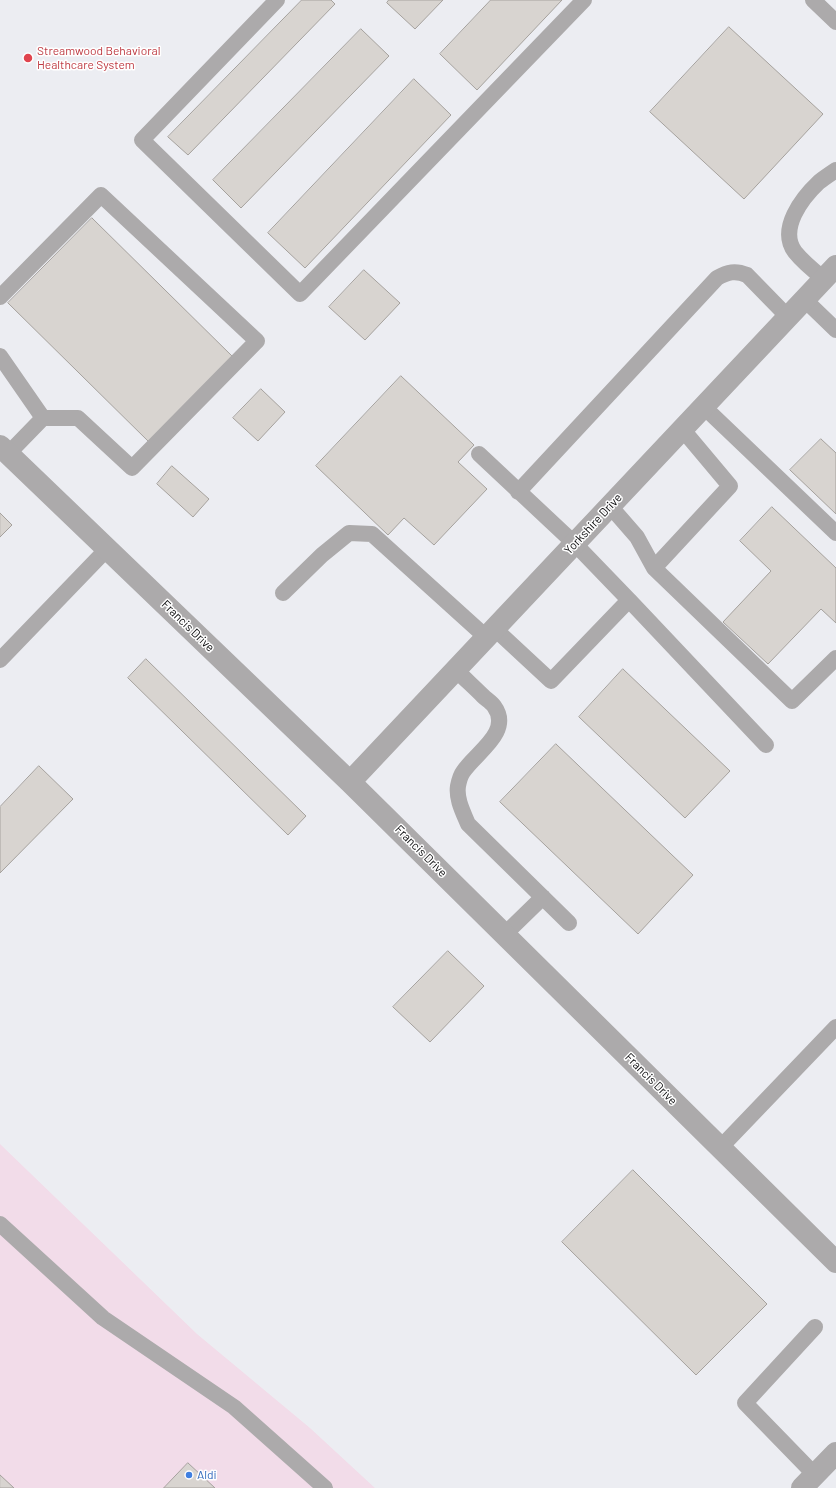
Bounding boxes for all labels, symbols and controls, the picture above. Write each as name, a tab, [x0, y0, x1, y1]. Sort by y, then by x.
place label: Streamwood Behavioral Healthcare System	[37, 44, 160, 72]
marker: Streamwood Behavioral Healthcare System	[22, 52, 34, 64]
street label: Yorkshire Drive	[561, 491, 625, 557]
street label: Francis Drive	[159, 597, 217, 655]
street label: Francis Drive	[392, 822, 450, 880]
street label: Francis Drive	[622, 1050, 680, 1108]
place label: Aldi	[197, 1468, 217, 1482]
marker: Aldi	[184, 1470, 194, 1480]

